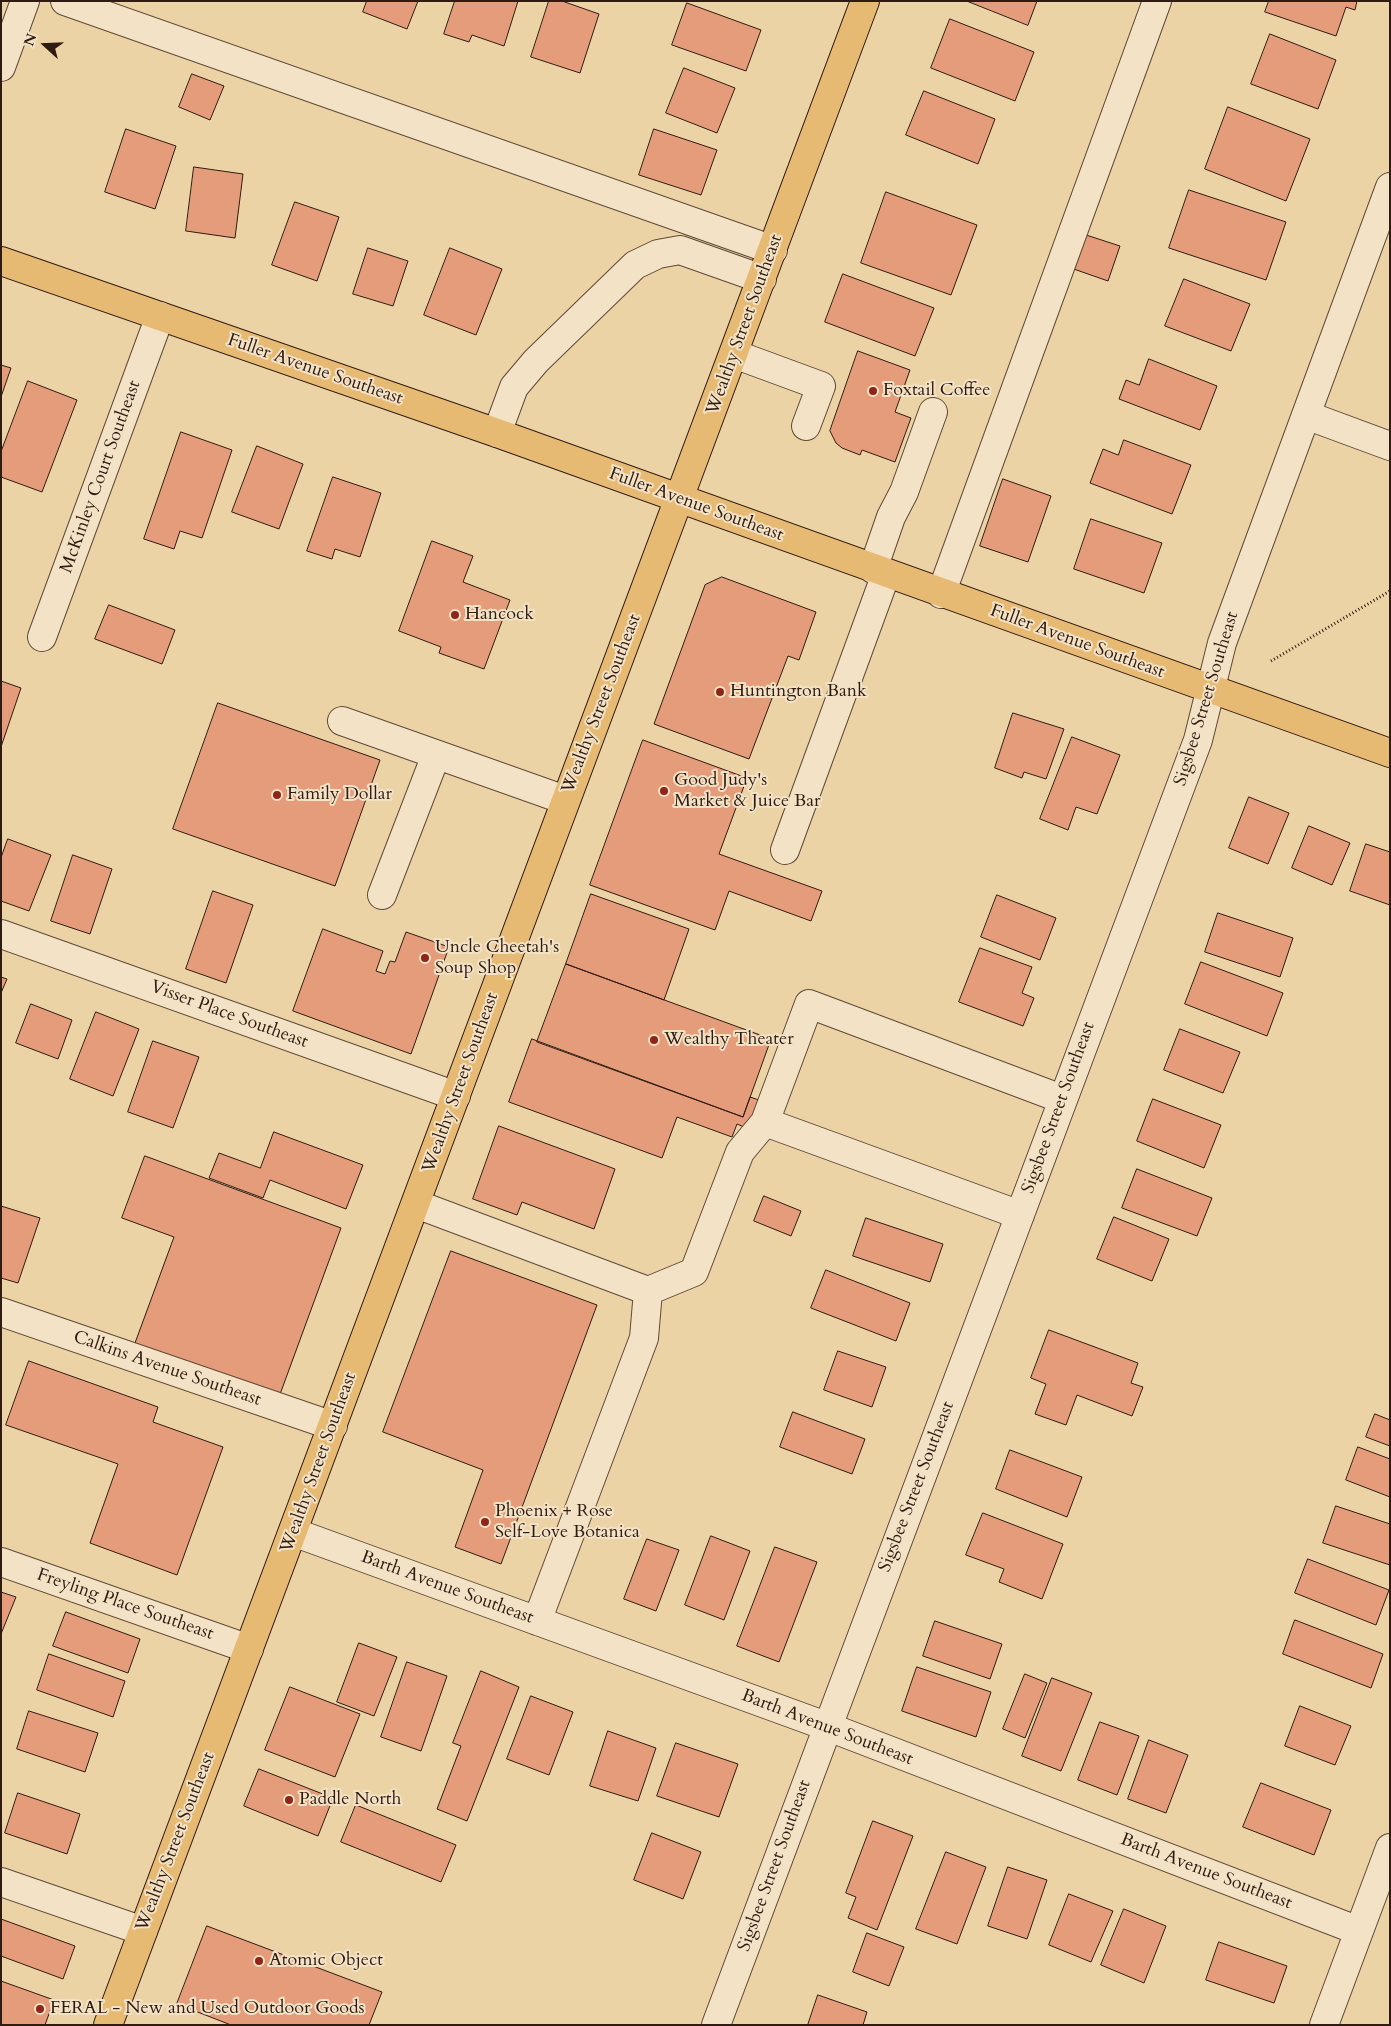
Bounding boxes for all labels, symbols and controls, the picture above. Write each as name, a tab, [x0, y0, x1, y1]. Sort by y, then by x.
north arrow	[20, 20, 70, 70]
text: N	[19, 31, 41, 49]
street label: Wealthy Street Southeast	[702, 232, 788, 418]
street label: Fuller Avenue Southeast	[225, 330, 405, 410]
street label: McKinley Court Southeast	[56, 378, 146, 576]
place label: Foxtail Coffee	[883, 380, 991, 402]
marker: Foxtail Coffee	[867, 385, 879, 397]
street label: Fuller Avenue Southeast	[606, 463, 786, 547]
street label: Fuller Avenue Southeast	[987, 600, 1167, 684]
place label: Hancock	[465, 604, 534, 626]
marker: Hancock	[449, 609, 461, 621]
street label: Sigsbee Street Southeast	[1170, 609, 1244, 789]
street label: Wealthy Street Southeast	[558, 611, 646, 797]
place label: Huntington Bank	[730, 681, 867, 703]
marker: Huntington Bank	[714, 686, 726, 698]
place label: Good Judy's Market & Juice Bar	[674, 770, 821, 812]
place label: Family Dollar	[287, 784, 392, 806]
marker: Good Judy's Market & Juice Bar	[658, 785, 670, 797]
marker: Family Dollar	[271, 789, 283, 801]
place label: Uncle Cheetah's Soup Shop	[435, 937, 559, 980]
marker: Uncle Cheetah's Soup Shop	[419, 952, 431, 964]
street label: Visser Place Southeast	[147, 976, 311, 1054]
street label: Wealthy Street Southeast	[418, 990, 504, 1176]
street label: Sigsbee Street Southeast	[1018, 1019, 1100, 1197]
place label: Wealthy Theater	[664, 1029, 794, 1051]
marker: Wealthy Theater	[648, 1034, 660, 1046]
street label: Calkins Avenue Southeast	[70, 1327, 264, 1411]
street label: Wealthy Street Southeast	[276, 1370, 362, 1556]
street label: Sigsbee Street Southeast	[874, 1399, 960, 1575]
place label: Phoenix + Rose Self-Love Botanica	[495, 1501, 640, 1544]
marker: Phoenix + Rose Self-Love Botanica	[479, 1516, 491, 1528]
street label: Barth Avenue Southeast	[358, 1547, 536, 1629]
street label: Freyling Place Southeast	[34, 1565, 216, 1645]
street label: Barth Avenue Southeast	[738, 1685, 916, 1771]
street label: Wealthy Street Southeast	[132, 1749, 220, 1935]
street label: Sigsbee Street Southeast	[734, 1777, 816, 1955]
place label: Paddle North	[299, 1789, 401, 1811]
marker: Paddle North	[283, 1794, 295, 1806]
street label: Barth Avenue Southeast	[1117, 1829, 1295, 1915]
place label: Atomic Object	[269, 1950, 383, 1972]
marker: Atomic Object	[253, 1955, 265, 1967]
place label: FERAL - New and Used Outdoor Goods	[50, 1998, 365, 2020]
marker: FERAL - New and Used Outdoor Goods	[34, 2003, 46, 2015]

